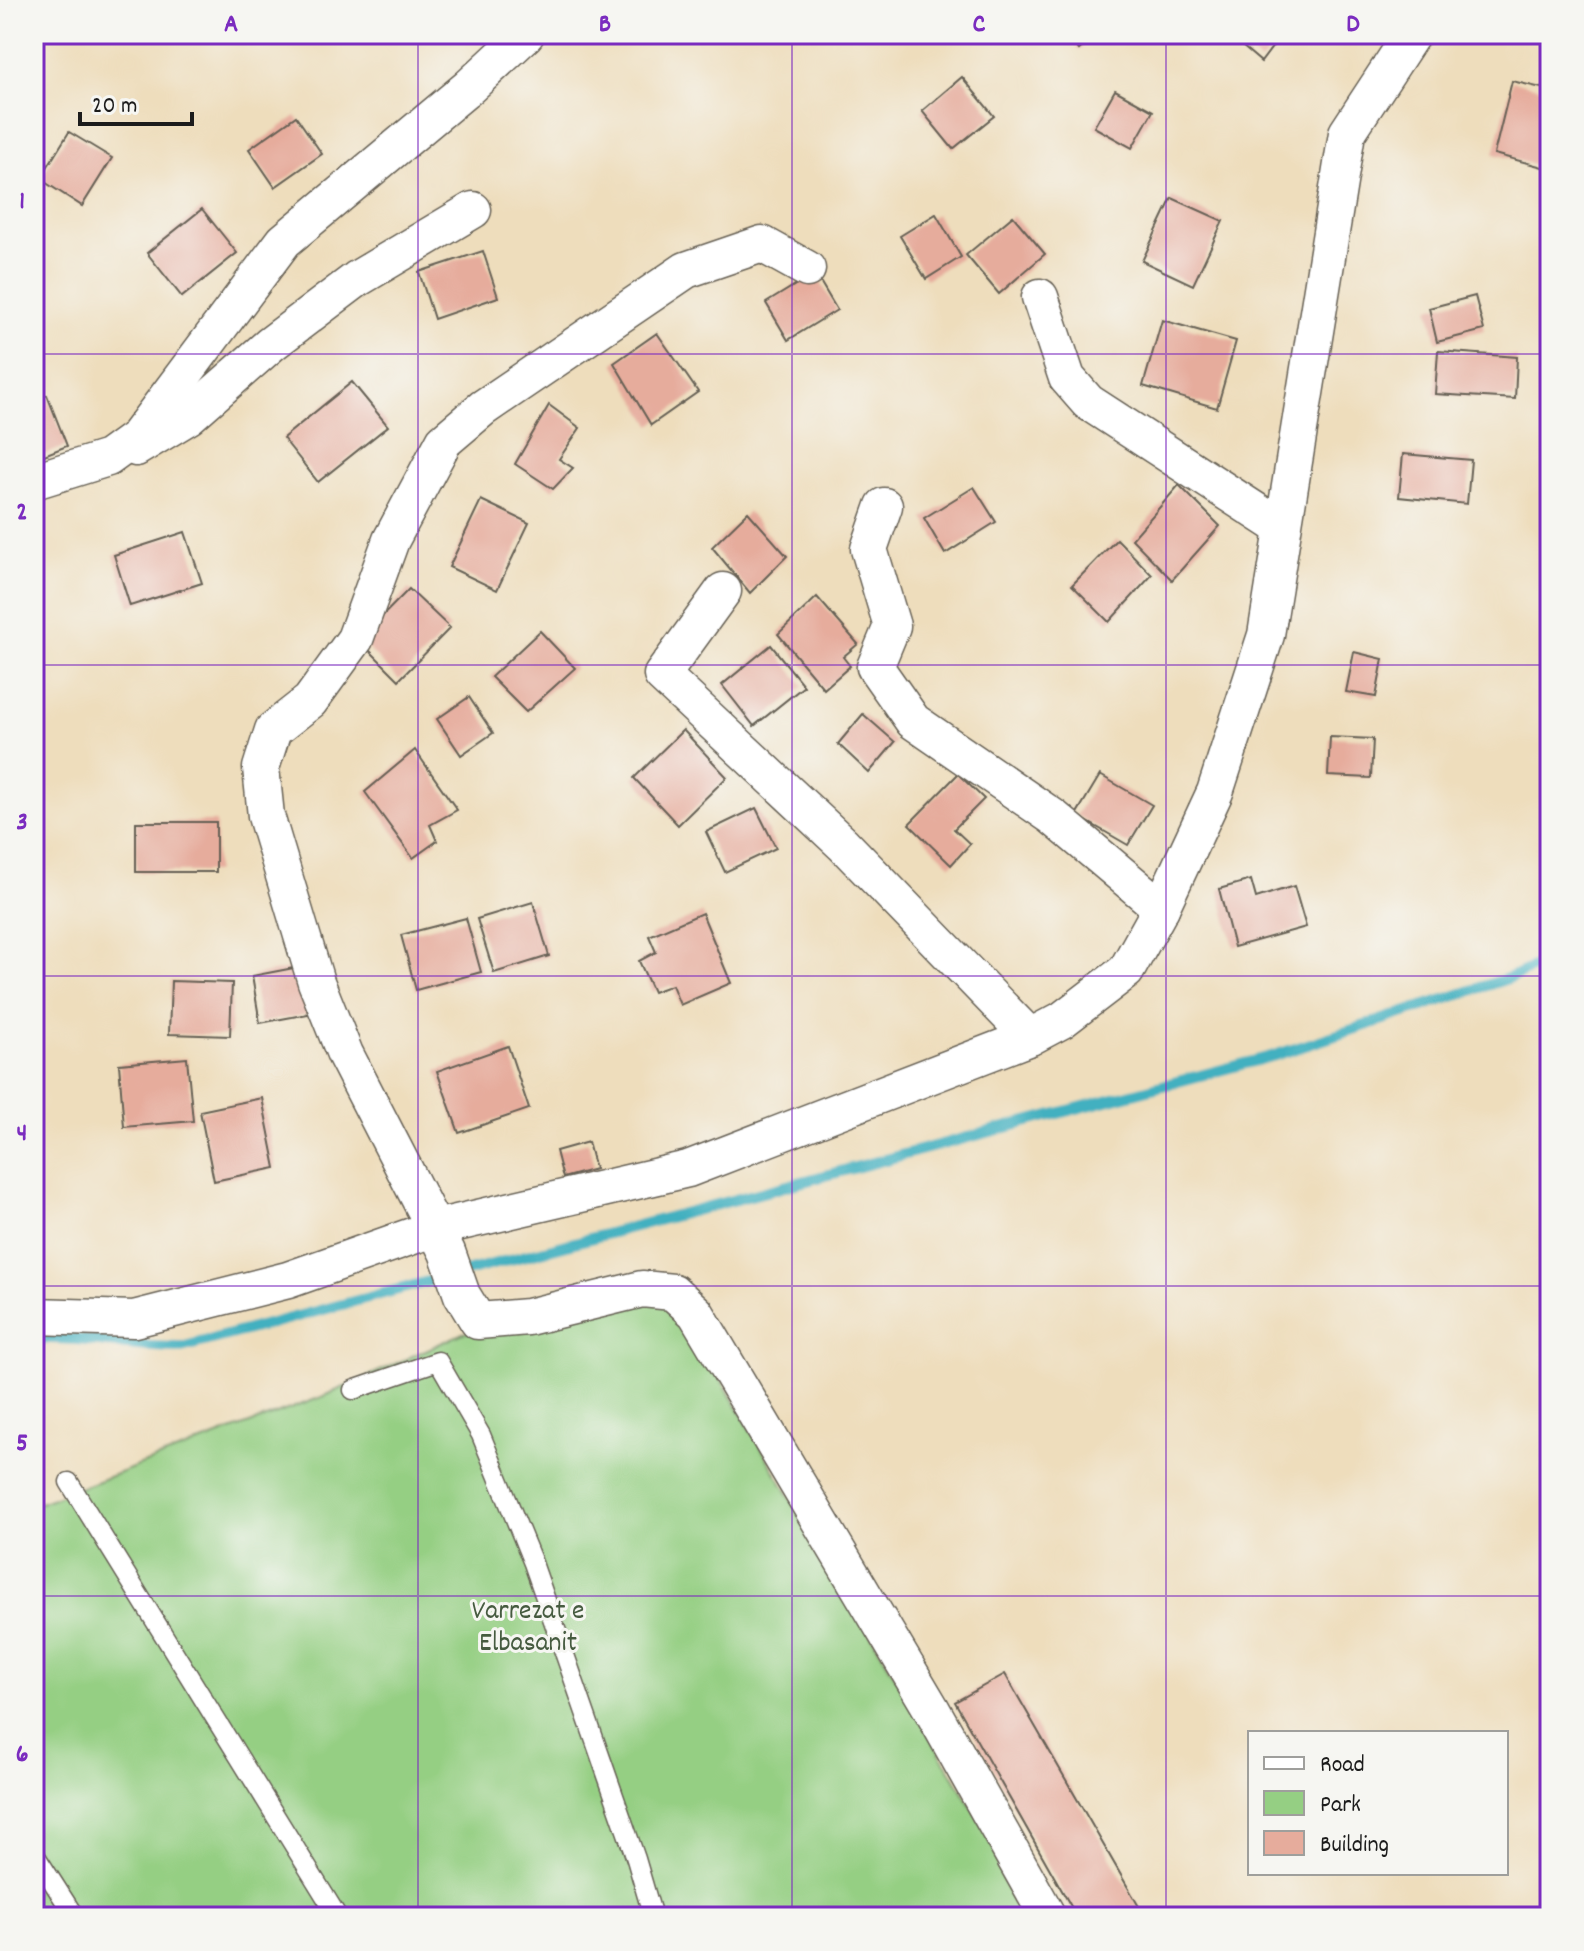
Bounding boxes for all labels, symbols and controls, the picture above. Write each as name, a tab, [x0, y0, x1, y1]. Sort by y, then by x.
text: A	[224, 7, 238, 44]
text: B	[599, 7, 611, 44]
text: C	[973, 7, 986, 44]
text: D	[1346, 7, 1360, 44]
scale bar	[80, 76, 192, 126]
text: 20 m	[92, 90, 138, 124]
text: 1	[19, 184, 25, 221]
text: 2	[16, 495, 28, 532]
text: 3	[16, 805, 28, 842]
text: 4	[17, 1116, 27, 1153]
text: 5	[16, 1426, 28, 1463]
park label: Varrezat e Elbasanit	[472, 1593, 584, 1665]
legend	[1248, 1731, 1508, 1875]
text: 6	[16, 1737, 28, 1774]
text: Road	[1320, 1749, 1365, 1783]
text: Park	[1320, 1789, 1361, 1823]
text: Building	[1320, 1829, 1389, 1863]

